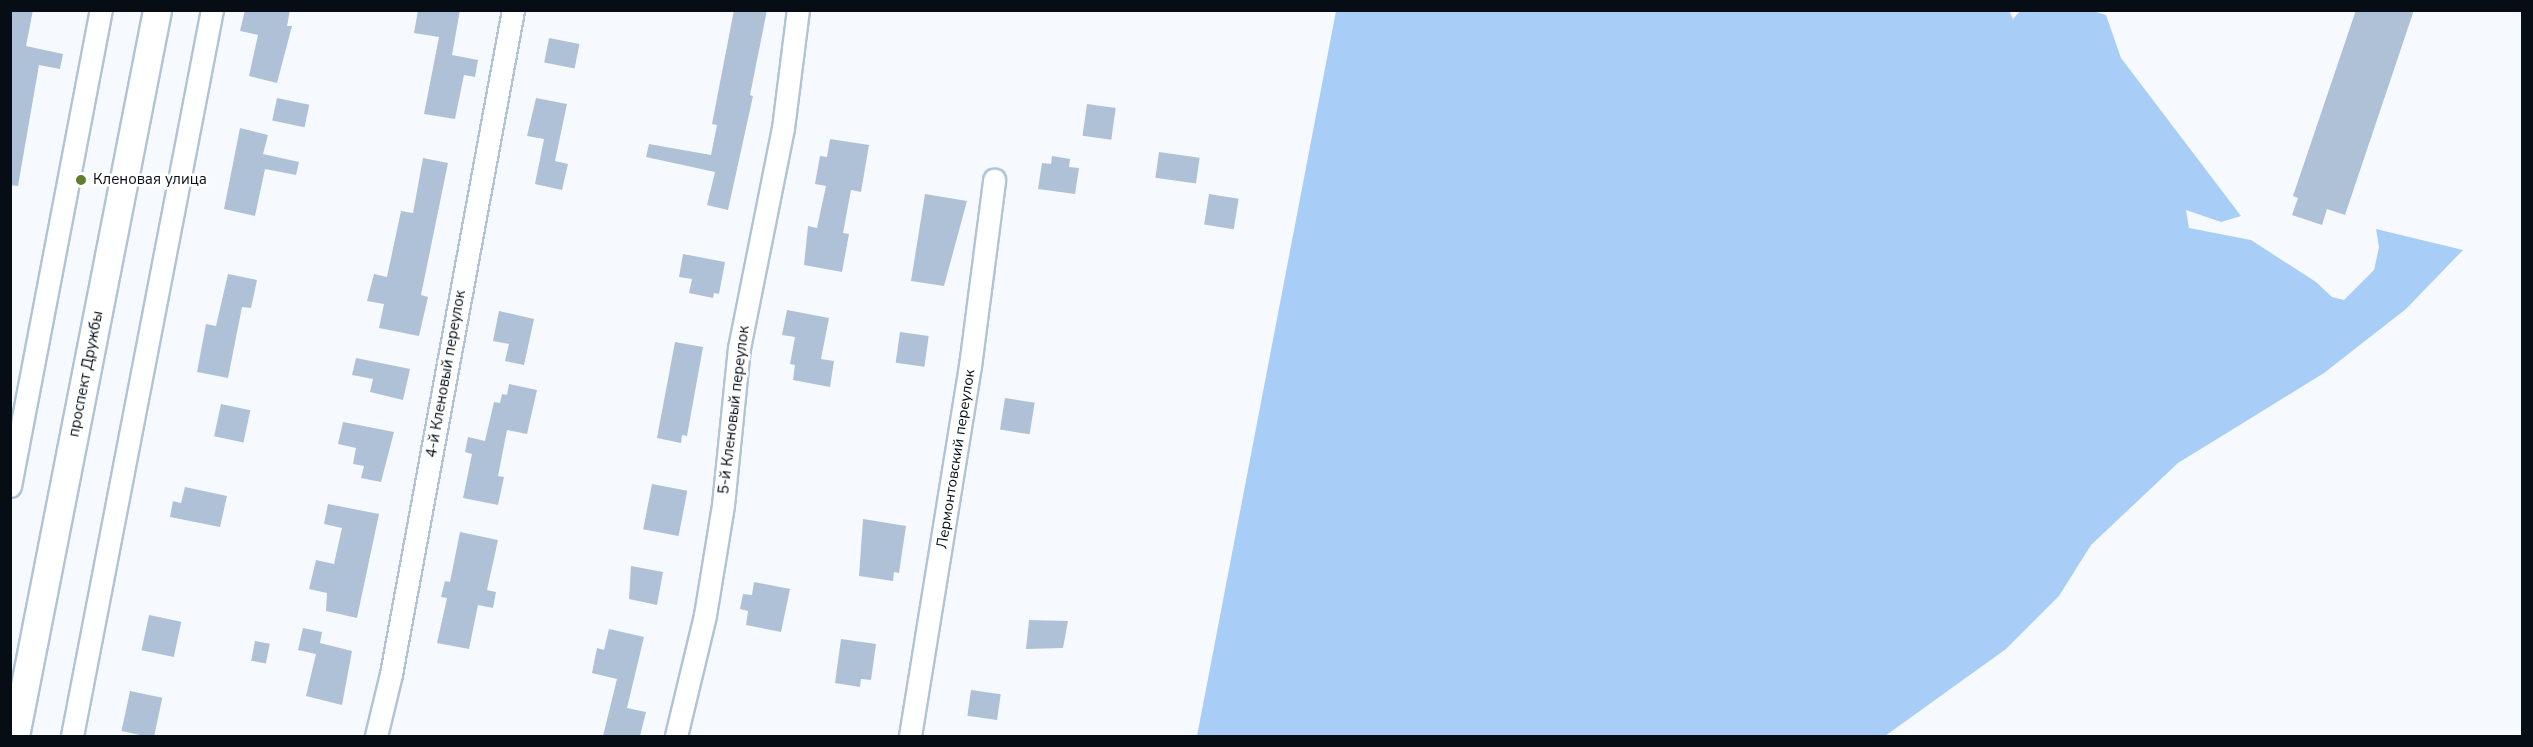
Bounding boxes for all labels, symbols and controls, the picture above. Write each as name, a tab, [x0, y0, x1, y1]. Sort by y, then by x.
place label: Кленовая улица	[93, 171, 207, 189]
marker: Кленовая улица	[74, 173, 88, 187]
street label: 4-й Кленовый переулок	[422, 289, 470, 459]
street label: проспект Дружбы	[65, 309, 107, 439]
street label: 5-й Кленовый переулок	[715, 325, 753, 495]
street label: Лермонтовский переулок	[933, 368, 979, 550]

